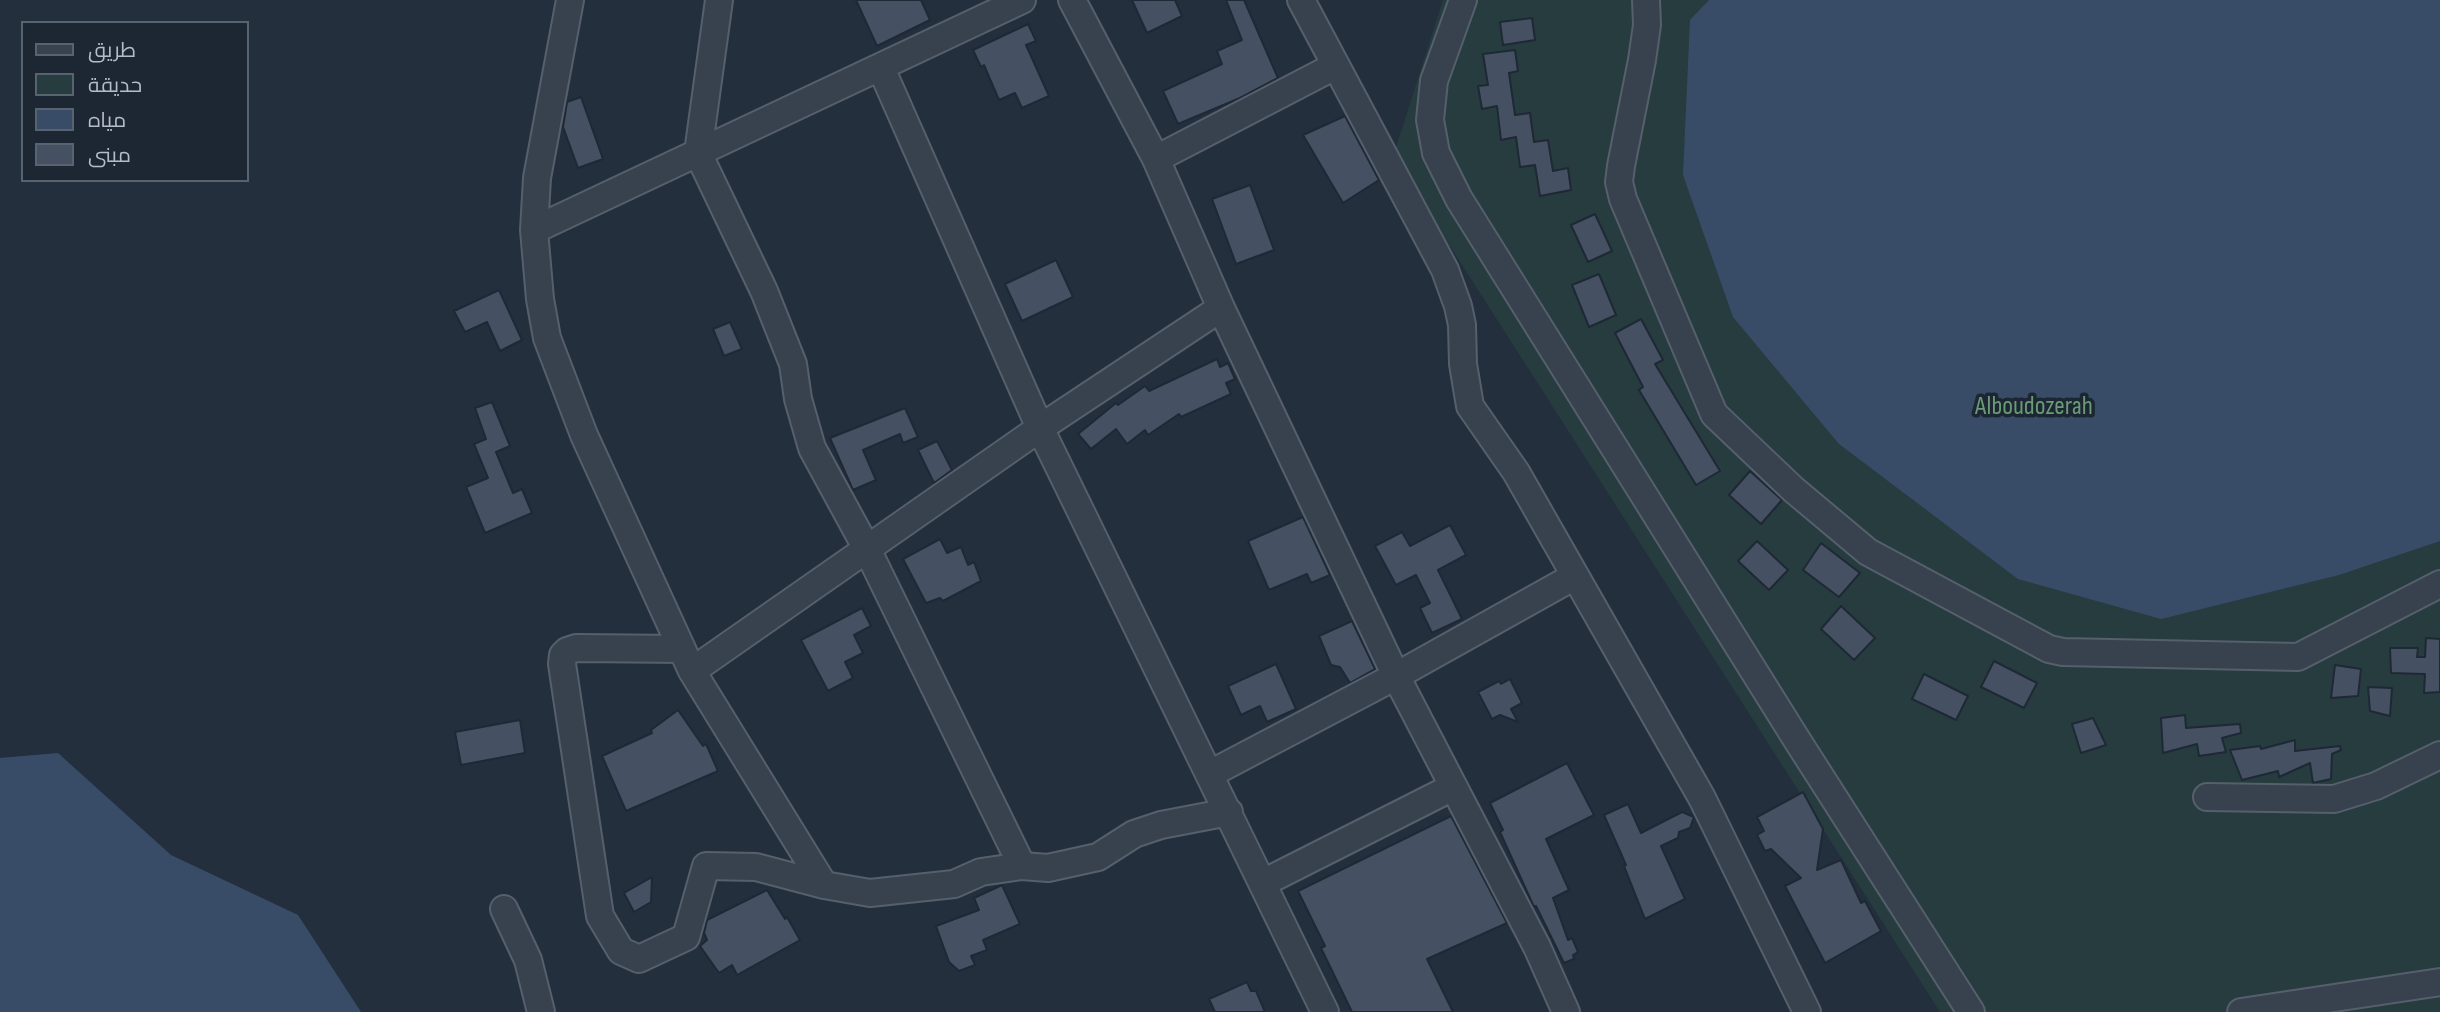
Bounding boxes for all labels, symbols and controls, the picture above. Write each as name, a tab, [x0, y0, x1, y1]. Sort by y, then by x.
legend	[21, 21, 248, 182]
text: طريق	[88, 38, 136, 63]
text: حديقة	[88, 73, 142, 98]
text: مياه	[88, 108, 126, 133]
text: مبنى	[88, 143, 131, 168]
park label: Alboudozerah	[1975, 391, 2093, 423]

